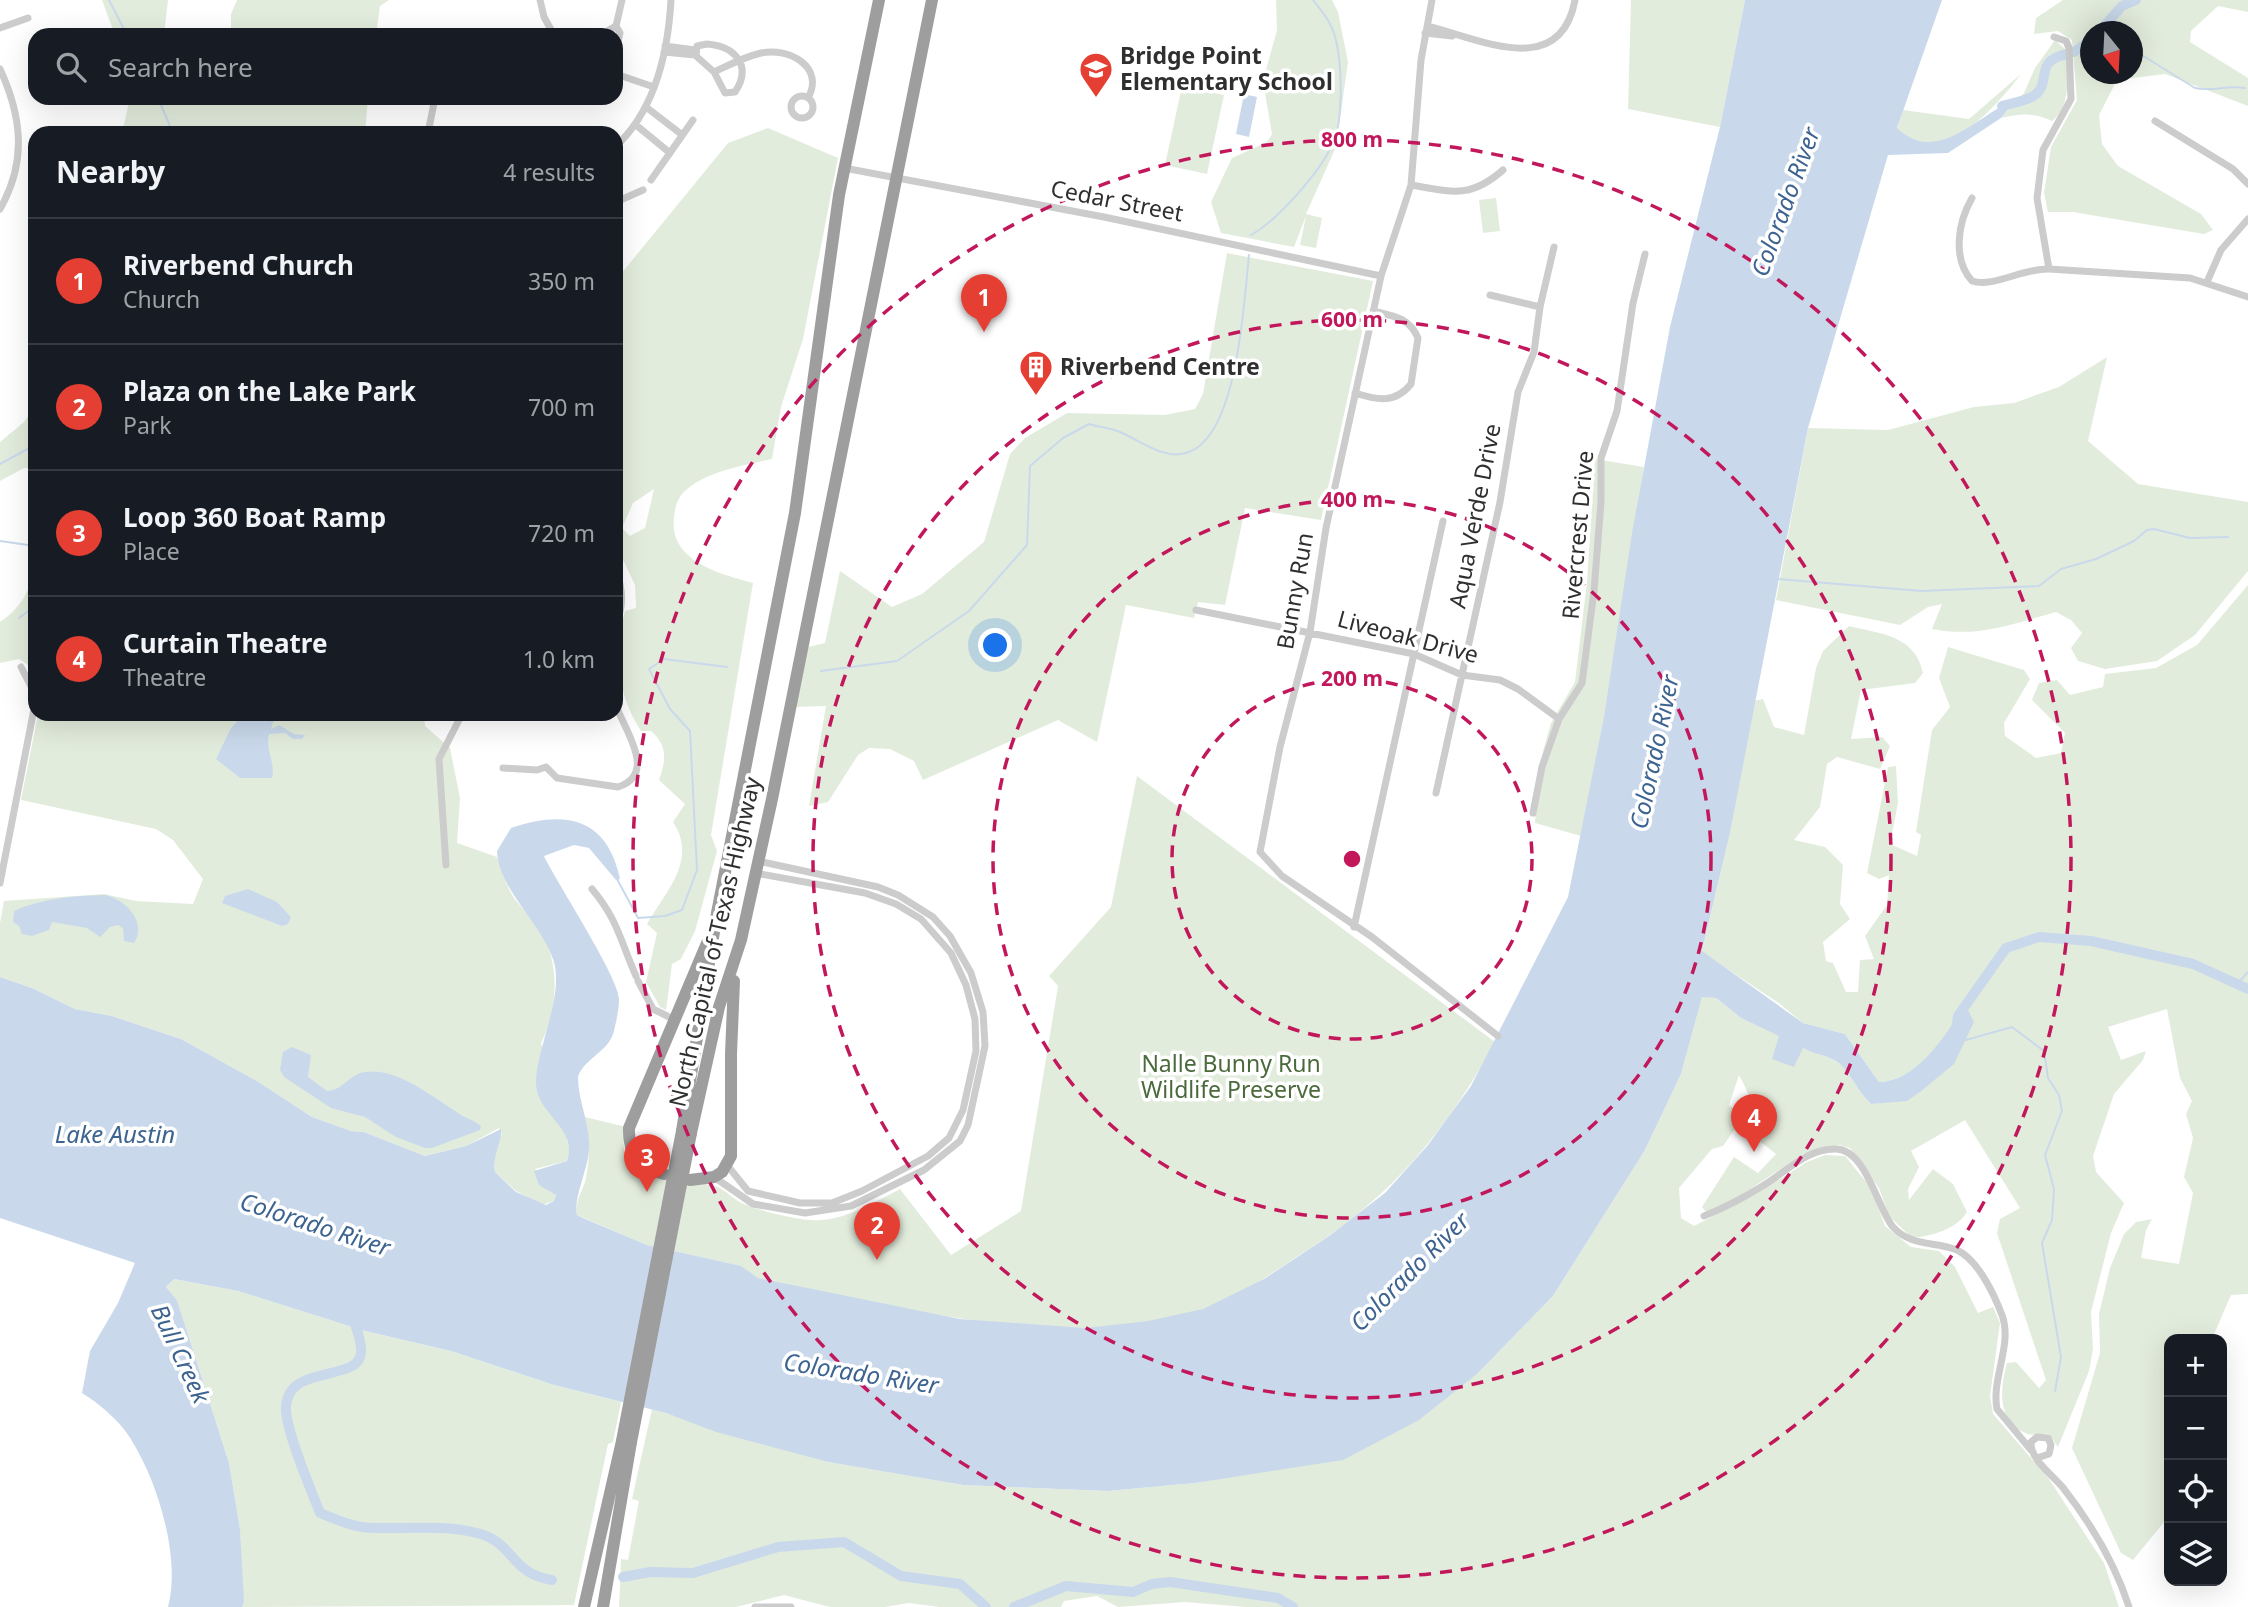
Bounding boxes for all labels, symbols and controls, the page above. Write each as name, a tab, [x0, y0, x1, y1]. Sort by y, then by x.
north arrow	[2080, 21, 2143, 84]
search box	[28, 28, 623, 105]
place label: Bridge Point Elementary School	[1120, 39, 1333, 97]
icon: search	[52, 48, 90, 86]
text: Search here	[108, 49, 253, 85]
school or university icon: Bridge Point Elementary School	[1077, 50, 1115, 99]
water label: Colorado River	[1742, 121, 1827, 281]
text: 800 m	[1321, 125, 1383, 153]
text: Nearby	[56, 151, 165, 192]
text: 4 results	[503, 156, 595, 188]
street label: Cedar Street	[1048, 172, 1186, 229]
text: Riverbend Church	[123, 247, 354, 283]
text: 1	[72, 265, 86, 297]
text: 350 m	[528, 265, 595, 297]
pin: 1	[961, 274, 1007, 332]
text: Church	[123, 283, 200, 315]
text: 600 m	[1321, 305, 1383, 333]
building icon: Riverbend Centre	[1017, 348, 1055, 397]
place label: Riverbend Centre	[1060, 350, 1260, 382]
text: Plaza on the Lake Park	[123, 373, 416, 409]
text: 2	[72, 391, 86, 423]
text: 700 m	[528, 391, 595, 423]
text: Park	[123, 409, 172, 441]
street label: Aqua Verde Drive	[1440, 421, 1508, 611]
street label: Rivercrest Drive	[1554, 449, 1600, 621]
text: 400 m	[1321, 485, 1383, 513]
text: Loop 360 Boat Ramp	[123, 499, 386, 535]
text: 3	[72, 517, 86, 549]
text: 720 m	[528, 517, 595, 549]
street label: Bunny Run	[1268, 530, 1320, 652]
text: Place	[123, 535, 180, 567]
street label: Liveoak Drive	[1334, 602, 1482, 670]
text: Curtain Theatre	[123, 625, 327, 661]
your location	[978, 628, 1012, 662]
text: 4	[72, 643, 86, 675]
text: 1.0 km	[523, 643, 595, 675]
text: Theatre	[123, 661, 206, 693]
text: 200 m	[1321, 664, 1383, 692]
water label: Colorado River	[1621, 670, 1686, 832]
street label: North Capital of Texas Highway	[660, 773, 768, 1110]
centre of rings	[1340, 847, 1364, 871]
park label: Nalle Bunny Run Wildlife Preserve	[1141, 1047, 1321, 1105]
pin: 4	[1731, 1094, 1777, 1152]
water label: Lake Austin	[55, 1117, 175, 1150]
pin: 3	[624, 1134, 670, 1192]
water label: Colorado River	[236, 1184, 396, 1264]
pin: 2	[854, 1202, 900, 1260]
water label: Colorado River	[1342, 1203, 1477, 1338]
water label: Bull Creek	[144, 1298, 219, 1409]
map controls	[2164, 1334, 2227, 1586]
button: +	[2164, 1334, 2227, 1397]
water label: Colorado River	[781, 1344, 942, 1401]
button: −	[2164, 1397, 2227, 1460]
button: locate	[2164, 1460, 2227, 1523]
button: layers	[2164, 1523, 2227, 1586]

